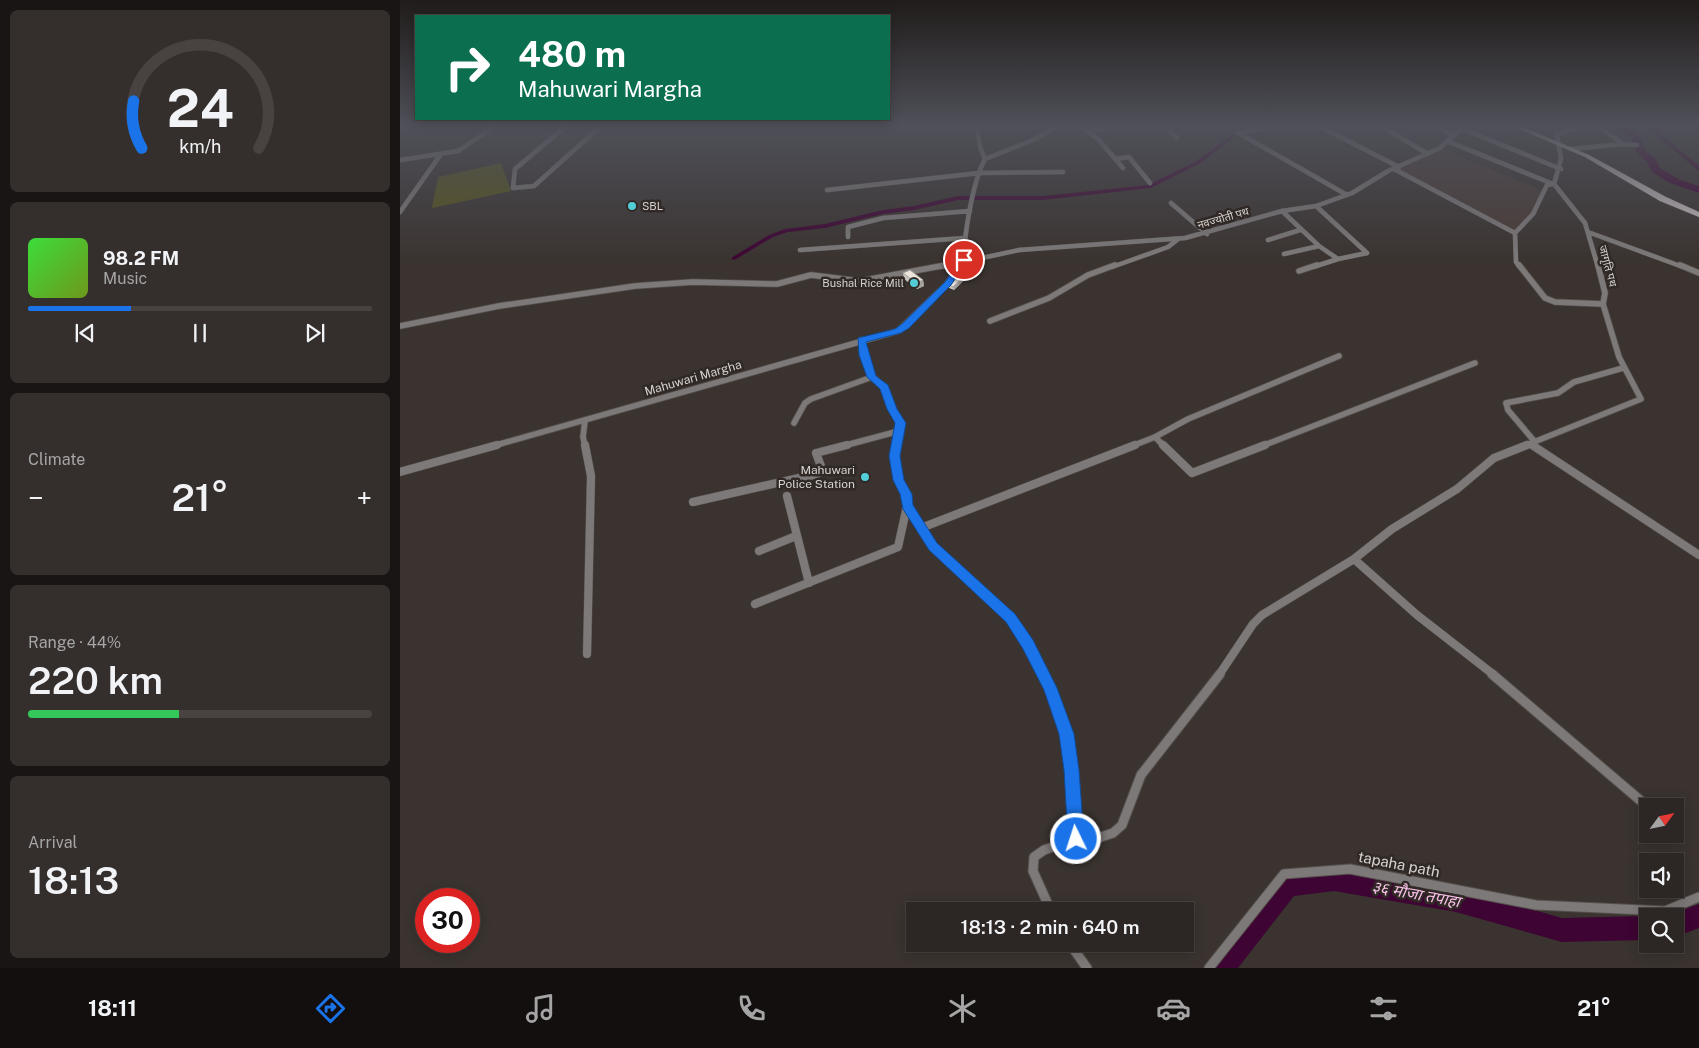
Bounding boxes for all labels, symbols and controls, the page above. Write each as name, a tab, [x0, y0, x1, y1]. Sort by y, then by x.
text: 480 m	[518, 34, 626, 75]
icon: right	[435, 35, 500, 100]
text: Mahuwari Margha	[518, 76, 702, 102]
text: 24	[166, 78, 234, 139]
text: km/h	[179, 136, 221, 157]
marker: SBL	[626, 200, 638, 212]
place label: SBL	[642, 200, 663, 212]
street label: नवज्योती पथ	[1196, 205, 1251, 231]
pin	[943, 239, 985, 281]
street label: जागृति पथ	[1596, 244, 1620, 289]
icon: arrive	[950, 246, 978, 274]
text: 98.2 FM	[103, 247, 179, 269]
text: Music	[103, 269, 147, 288]
place label: Bushal Rice Mill	[822, 277, 904, 289]
marker: Bushal Rice Mill	[908, 277, 920, 289]
icon: previous	[71, 319, 99, 347]
icon: pause	[186, 319, 214, 347]
icon: next	[301, 319, 329, 347]
street label: Mahuwari Margha	[643, 357, 743, 399]
text: Climate	[28, 450, 85, 469]
place label: Mahuwari Police Station	[778, 463, 855, 491]
marker: Mahuwari Police Station	[859, 471, 871, 483]
text: 21°	[171, 475, 229, 520]
text: −	[28, 481, 44, 514]
text: +	[356, 481, 372, 514]
text: Range · 44%	[28, 633, 121, 652]
text: 220 km	[28, 658, 163, 703]
north arrow	[1639, 798, 1684, 842]
map controls	[1639, 798, 1684, 953]
position arrow	[1049, 812, 1101, 864]
text: Arrival	[28, 833, 77, 852]
street label: tapaha path	[1357, 848, 1441, 880]
button: sound	[1639, 853, 1684, 898]
text: 18:13	[28, 858, 119, 903]
water label: ३६ मौजा तपाहा	[1370, 877, 1464, 912]
speed limit sign: 30	[415, 888, 480, 953]
button: search	[1639, 908, 1684, 953]
text: 18:13 · 2 min · 640 m	[961, 916, 1140, 938]
icon: directions	[313, 991, 348, 1026]
icon: music	[523, 991, 558, 1026]
icon: phone	[734, 991, 769, 1026]
icon: climate	[945, 991, 980, 1026]
icon: car	[1156, 991, 1191, 1026]
icon: filters	[1366, 991, 1401, 1026]
text: 18:11	[88, 995, 137, 1021]
text: 21°	[1577, 995, 1611, 1021]

